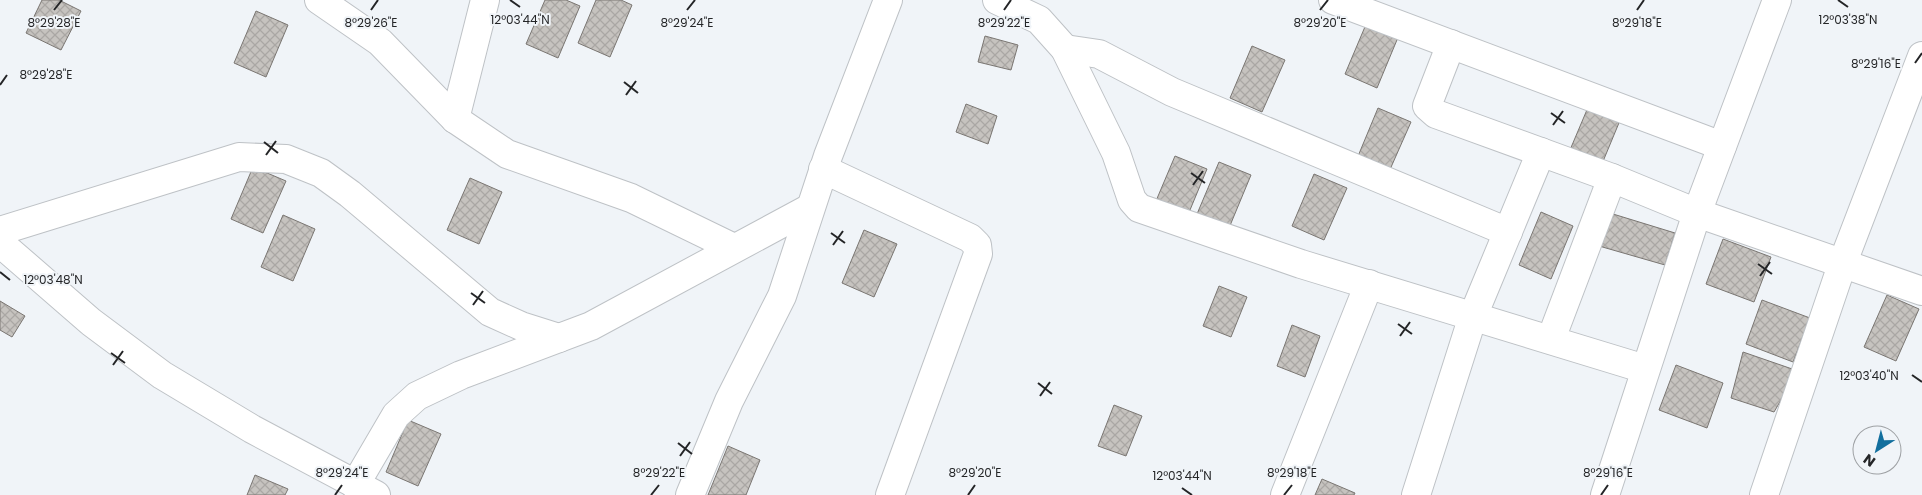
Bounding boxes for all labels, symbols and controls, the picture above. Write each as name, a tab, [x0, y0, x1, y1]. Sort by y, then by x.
text: 12°03'44"N	[490, 11, 550, 28]
text: 12°03'38"N	[1819, 11, 1877, 28]
text: 8°29'28"E	[28, 14, 81, 31]
text: 8°29'26"E	[344, 14, 398, 31]
text: 8°29'24"E	[661, 14, 713, 31]
text: 8°29'22"E	[978, 14, 1030, 31]
text: 8°29'20"E	[1294, 14, 1346, 31]
text: 8°29'18"E	[1612, 14, 1662, 31]
text: 8°29'16"E	[1851, 55, 1901, 72]
text: 8°29'28"E	[20, 66, 73, 83]
text: 12°03'48"N	[23, 271, 83, 288]
text: 12°03'40"N	[1839, 367, 1899, 384]
north arrow	[1852, 425, 1902, 475]
text: N	[1859, 449, 1879, 472]
text: 8°29'24"E	[316, 464, 368, 481]
text: 8°29'22"E	[633, 464, 685, 481]
text: 8°29'20"E	[949, 464, 1001, 481]
text: 8°29'18"E	[1267, 464, 1317, 481]
text: 8°29'16"E	[1583, 464, 1633, 481]
text: 12°03'44"N	[1152, 467, 1212, 484]

